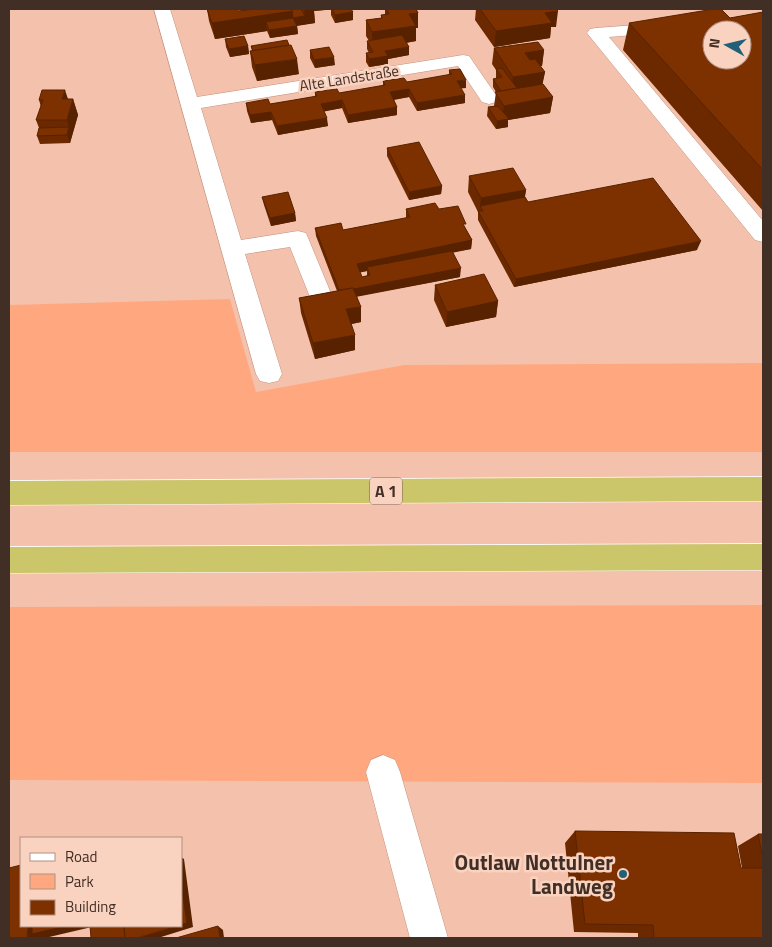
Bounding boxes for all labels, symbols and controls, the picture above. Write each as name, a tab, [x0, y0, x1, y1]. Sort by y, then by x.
north arrow	[702, 20, 752, 70]
text: N	[703, 37, 725, 49]
street label: Alte Landstraße	[298, 59, 400, 97]
road number: A 1	[370, 478, 402, 504]
legend	[20, 837, 182, 927]
text: Road	[65, 845, 97, 868]
place label: Outlaw Nottulner Landweg	[455, 846, 613, 902]
marker: Outlaw Nottulner Landweg	[617, 868, 629, 880]
text: Park	[65, 870, 94, 893]
text: Building	[65, 895, 116, 918]

